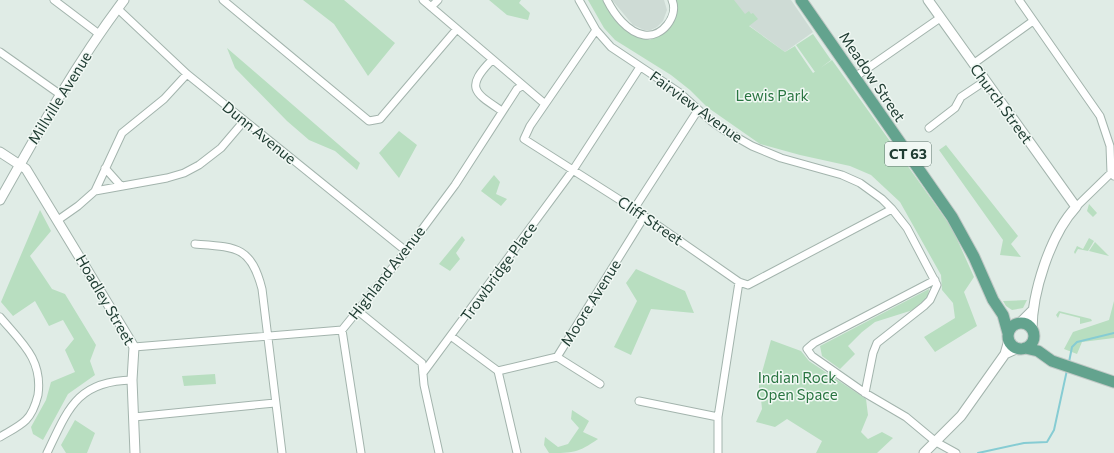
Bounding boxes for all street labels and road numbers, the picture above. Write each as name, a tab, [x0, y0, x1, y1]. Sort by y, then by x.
street label: Meadow Street	[836, 28, 910, 125]
street label: Millville Avenue	[23, 48, 95, 147]
street label: Church Street	[967, 60, 1037, 147]
street label: Fairview Avenue	[647, 67, 747, 146]
street label: Dunn Avenue	[219, 97, 300, 167]
road number: CT 63	[885, 142, 931, 166]
street label: Cliff Street	[615, 192, 687, 249]
street label: Trowbridge Place	[456, 219, 540, 324]
street label: Highland Avenue	[344, 222, 428, 323]
street label: Hoadley Street	[73, 251, 139, 348]
street label: Moore Avenue	[556, 256, 624, 349]

